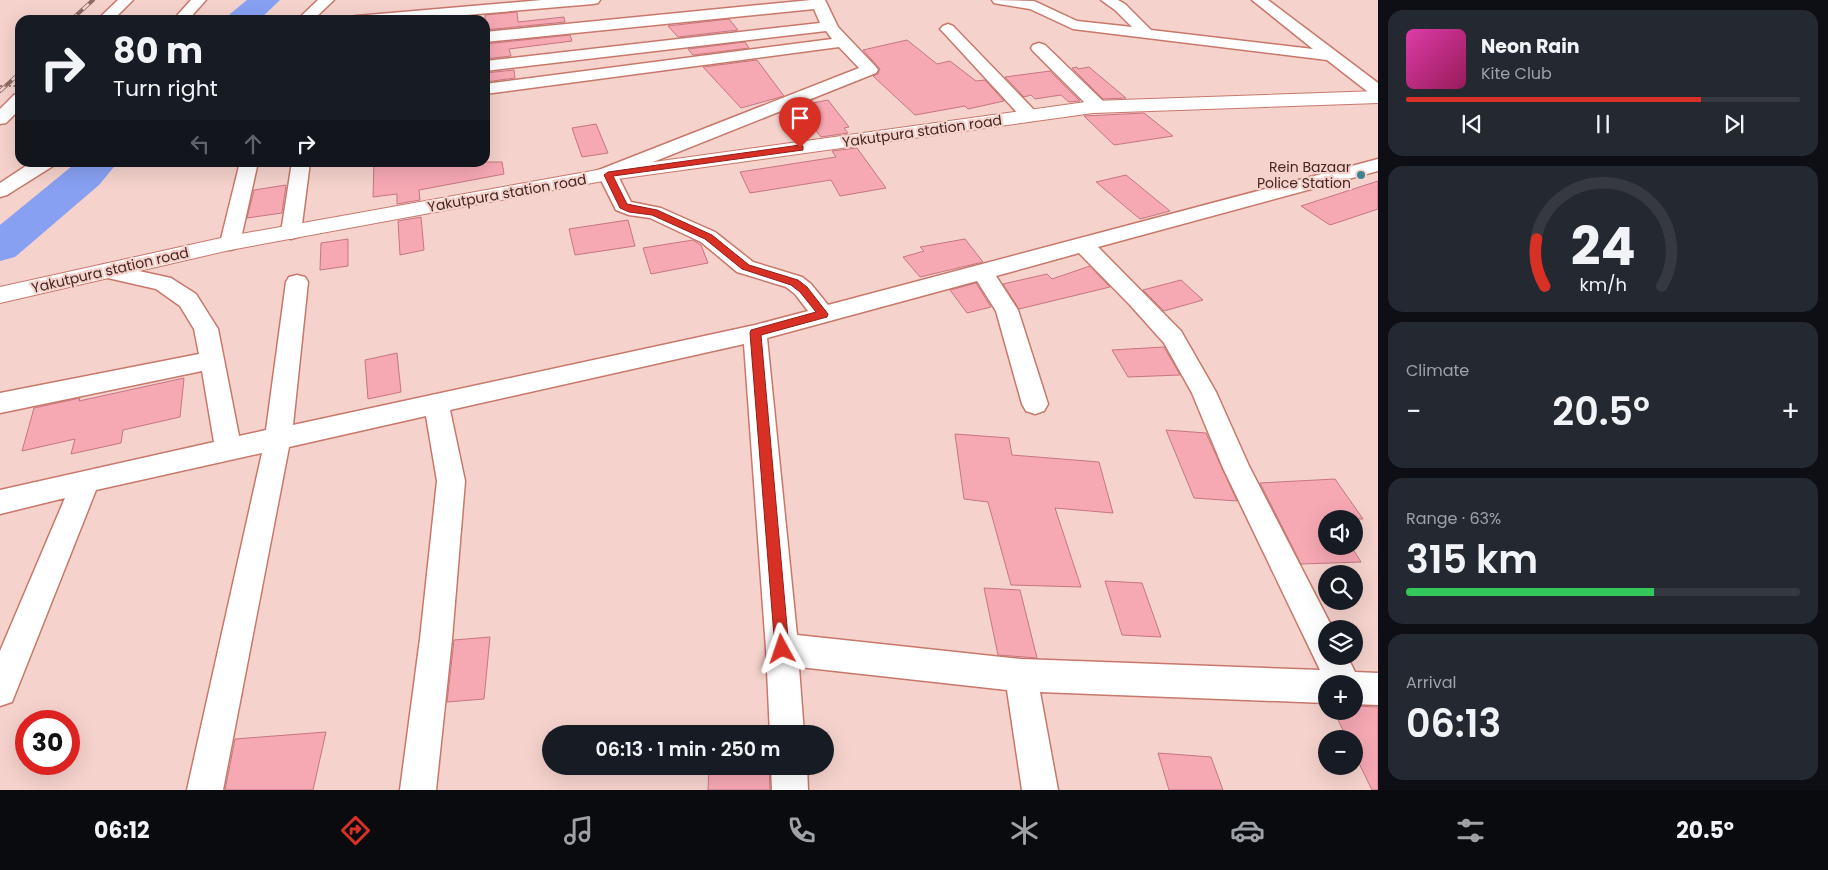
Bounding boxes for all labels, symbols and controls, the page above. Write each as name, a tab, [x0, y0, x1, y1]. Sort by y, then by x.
text: 80 m	[113, 26, 203, 75]
text: Neon Rain	[1481, 33, 1580, 60]
icon: right	[30, 35, 95, 100]
text: Kite Club	[1481, 62, 1552, 85]
text: Turn right	[113, 73, 218, 104]
pin	[779, 97, 821, 148]
icon: arrive	[786, 104, 814, 132]
street label: Yakutpura station road	[841, 110, 1003, 152]
icon: previous	[1458, 110, 1486, 138]
icon: pause	[1589, 110, 1617, 138]
icon: next	[1720, 110, 1748, 138]
icon: left	[186, 130, 214, 158]
icon: ahead	[239, 130, 267, 158]
icon: right	[292, 130, 320, 158]
place label: Rein Bazaar Police Station	[1257, 157, 1351, 193]
street label: Yakutpura station road	[426, 169, 588, 217]
marker: Rein Bazaar Police Station	[1355, 169, 1367, 181]
text: 24	[1571, 210, 1635, 283]
street label: Yakutpura station road	[29, 242, 191, 298]
text: km/h	[1579, 272, 1627, 297]
text: Climate	[1406, 359, 1469, 382]
text: 20.5°	[1552, 385, 1650, 438]
text: −	[1406, 392, 1421, 431]
text: +	[1781, 392, 1800, 431]
text: Range · 63%	[1406, 507, 1501, 530]
map controls	[1318, 510, 1363, 775]
button: sound	[1318, 510, 1363, 555]
text: 315 km	[1406, 533, 1538, 586]
button: search	[1318, 565, 1363, 610]
button: layers	[1318, 620, 1363, 665]
position arrow	[755, 622, 807, 674]
text: Arrival	[1406, 671, 1456, 694]
button: +	[1318, 675, 1363, 720]
text: 06:13	[1406, 697, 1501, 750]
speed limit sign: 30	[15, 710, 80, 775]
button: −	[1318, 730, 1363, 775]
text: 06:13 · 1 min · 250 m	[595, 736, 781, 763]
icon: directions	[338, 813, 373, 848]
icon: music	[561, 813, 596, 848]
icon: phone	[784, 813, 819, 848]
icon: climate	[1007, 813, 1042, 848]
icon: car	[1230, 813, 1265, 848]
icon: filters	[1453, 813, 1488, 848]
text: 06:12	[94, 815, 150, 846]
text: 20.5°	[1676, 815, 1734, 846]

